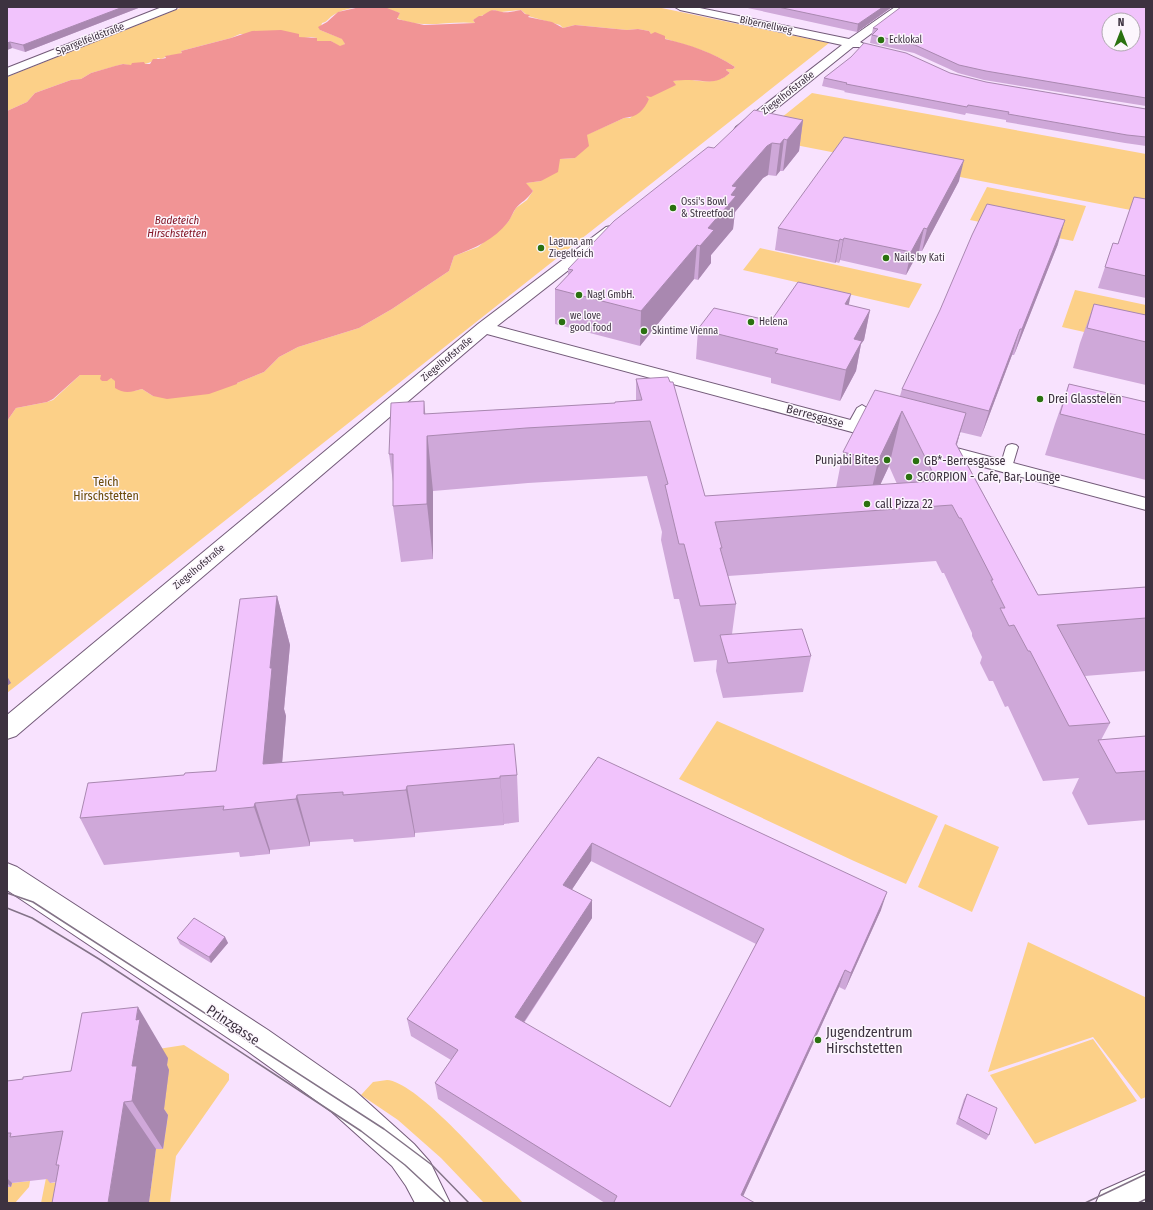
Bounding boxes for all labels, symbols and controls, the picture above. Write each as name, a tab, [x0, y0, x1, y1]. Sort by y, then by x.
north arrow	[1101, 12, 1141, 52]
street label: Bibernellweg	[739, 14, 794, 36]
text: N	[1118, 16, 1124, 29]
street label: Spargelfeldstraße	[54, 20, 126, 58]
place label: Ecklokal	[889, 34, 923, 46]
marker: Ecklokal	[876, 35, 886, 45]
street label: Ziegelhofstraße	[759, 69, 817, 117]
place label: Ossi's Bowl & Streetfood	[681, 196, 733, 220]
marker: Ossi's Bowl & Streetfood	[668, 203, 678, 213]
water label: Badeteich Hirschstetten	[147, 214, 207, 240]
place label: Laguna am Ziegelteich	[549, 236, 593, 260]
marker: Laguna am Ziegelteich	[536, 243, 546, 253]
place label: Nails by Kati	[894, 252, 945, 264]
marker: Nails by Kati	[881, 253, 891, 263]
place label: Nagl GmbH.	[587, 289, 634, 301]
marker: Nagl GmbH.	[574, 290, 584, 300]
place label: we love good food	[570, 310, 612, 334]
place label: Helena	[759, 316, 788, 328]
marker: we love good food	[557, 317, 567, 327]
marker: Helena	[746, 317, 756, 327]
place label: Skintime Vienna	[652, 325, 718, 337]
marker: Skintime Vienna	[639, 326, 649, 336]
street label: Ziegelhofstraße	[419, 334, 475, 384]
place label: Drei Glasstelen	[1048, 392, 1122, 406]
marker: Drei Glasstelen	[1035, 394, 1045, 404]
street label: Berresgasse	[785, 402, 845, 430]
place label: Punjabi Bites	[815, 453, 879, 467]
place label: GB*-Berresgasse	[924, 454, 1006, 468]
marker: Punjabi Bites	[882, 455, 892, 465]
marker: GB*-Berresgasse	[911, 456, 921, 466]
place label: SCORPION - Cafe, Bar, Lounge	[917, 470, 1060, 484]
marker: SCORPION - Cafe, Bar, Lounge	[904, 472, 914, 482]
park label: Teich Hirschstetten	[73, 475, 139, 503]
place label: call Pizza 22	[875, 497, 933, 511]
marker: call Pizza 22	[862, 499, 872, 509]
street label: Ziegelhofstraße	[171, 542, 227, 592]
street label: Prinzgasse	[203, 1001, 263, 1049]
place label: Jugendzentrum Hirschstetten	[826, 1024, 913, 1057]
marker: Jugendzentrum Hirschstetten	[813, 1035, 823, 1045]

